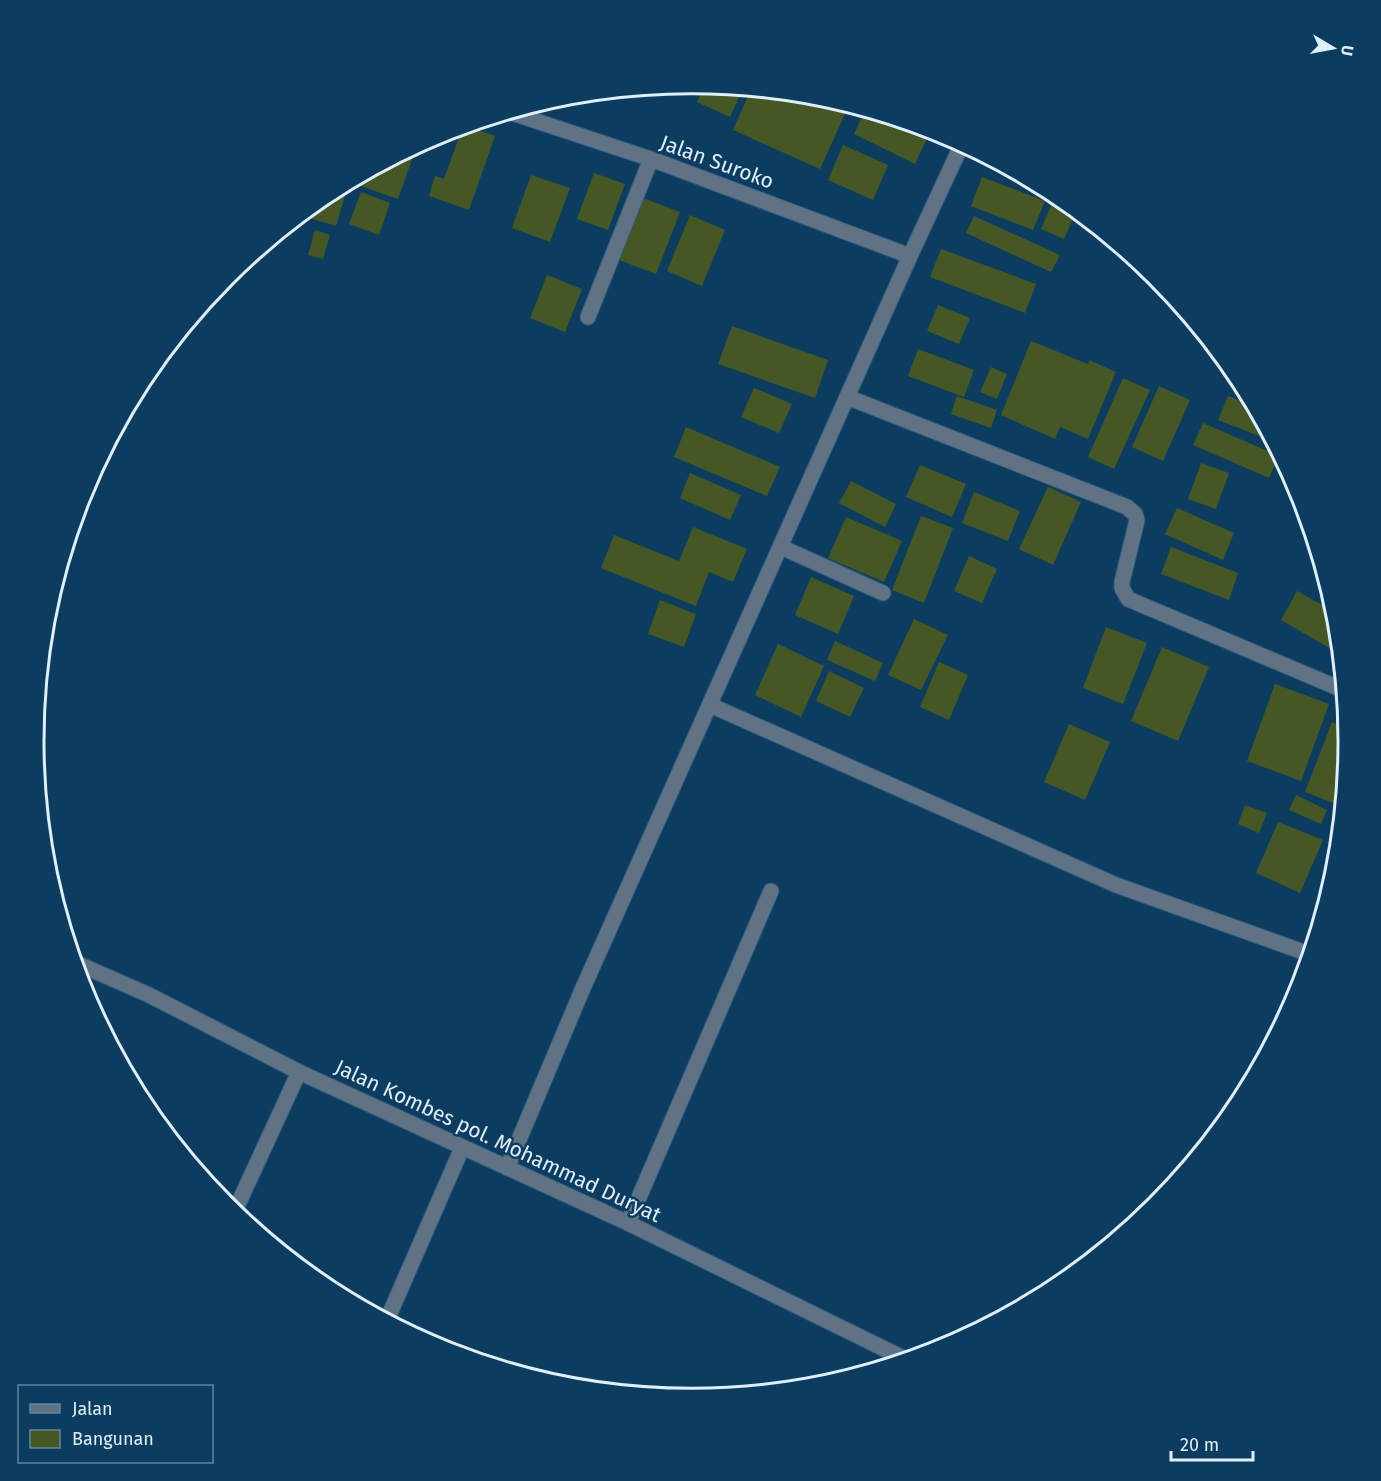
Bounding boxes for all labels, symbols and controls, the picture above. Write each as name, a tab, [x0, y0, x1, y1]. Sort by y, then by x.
north arrow	[1303, 18, 1363, 78]
text: U	[1337, 44, 1358, 57]
street label: Jalan Suroko	[657, 129, 777, 195]
street label: Jalan Kombes pol. Mohammad Duryat	[331, 1054, 666, 1228]
legend	[18, 1385, 213, 1463]
text: Jalan	[72, 1398, 113, 1420]
scale bar	[1171, 1424, 1254, 1462]
text: Bangunan	[72, 1428, 154, 1450]
text: 20 m	[1180, 1434, 1219, 1456]

